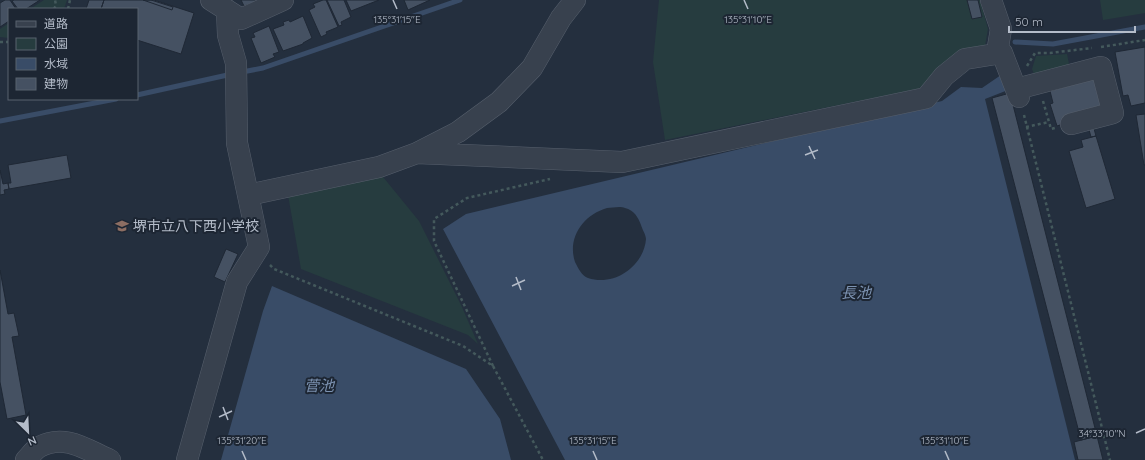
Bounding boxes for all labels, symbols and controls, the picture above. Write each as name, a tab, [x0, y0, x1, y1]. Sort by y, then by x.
legend	[8, 8, 138, 100]
scale bar	[1009, 8, 1135, 34]
text: 135°31'15"E	[373, 13, 421, 26]
text: 135°31'10"E	[724, 13, 772, 26]
text: 50 m	[1015, 14, 1043, 29]
text: 道路	[44, 16, 68, 31]
text: 公園	[44, 36, 68, 51]
text: 水域	[44, 56, 68, 71]
text: 建物	[44, 76, 68, 91]
place label: 堺市立八下西小学校	[133, 217, 259, 235]
school or university icon: 堺市立八下西小学校	[114, 218, 130, 234]
water label: 長池	[841, 283, 873, 302]
water label: 菅池	[304, 376, 336, 395]
north arrow	[8, 412, 48, 452]
text: 34°33'10"N	[1079, 427, 1126, 440]
text: N	[26, 433, 39, 449]
text: 135°31'20"E	[217, 434, 267, 447]
text: 135°31'15"E	[569, 434, 617, 447]
text: 135°31'10"E	[921, 434, 969, 447]

